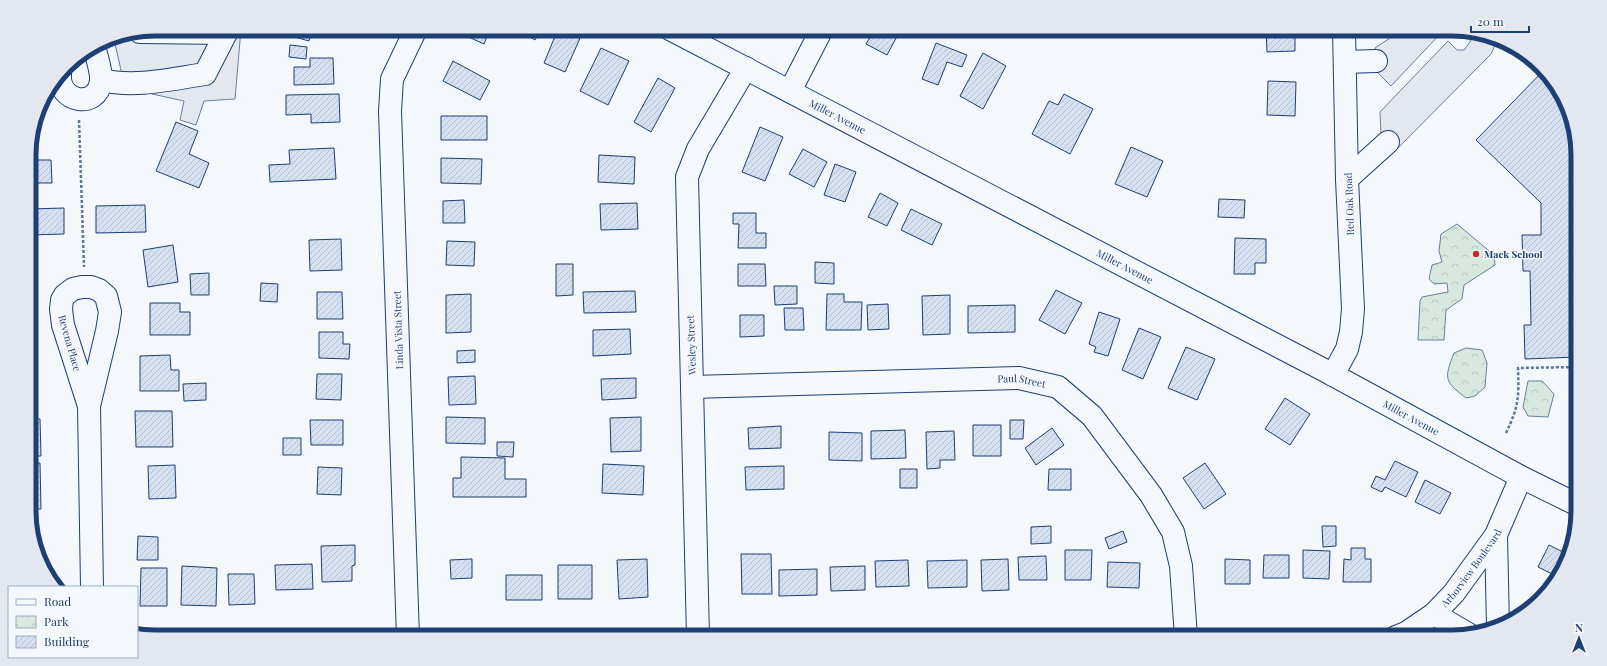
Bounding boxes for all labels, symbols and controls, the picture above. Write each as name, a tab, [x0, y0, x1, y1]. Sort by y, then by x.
scale bar	[1471, 8, 1529, 34]
text: 20 m	[1477, 13, 1504, 29]
street label: Miller Avenue	[807, 96, 868, 137]
street label: Red Oak Road	[1341, 172, 1357, 236]
street label: Miller Avenue	[1094, 246, 1156, 287]
place label: Mack School	[1484, 247, 1543, 261]
marker: Mack School	[1471, 249, 1481, 259]
street label: Linda Vista Street	[390, 290, 406, 370]
street label: Revena Place	[55, 313, 85, 373]
street label: Wesley Street	[683, 314, 699, 376]
street label: Paul Street	[997, 371, 1048, 391]
street label: Miller Avenue	[1381, 397, 1442, 438]
street label: Arborview Boulevard	[1437, 527, 1505, 611]
legend	[8, 586, 138, 658]
text: Road	[44, 593, 71, 609]
text: Park	[44, 613, 69, 629]
north arrow	[1559, 618, 1599, 658]
text: N	[1575, 620, 1583, 635]
text: Building	[44, 633, 90, 649]

